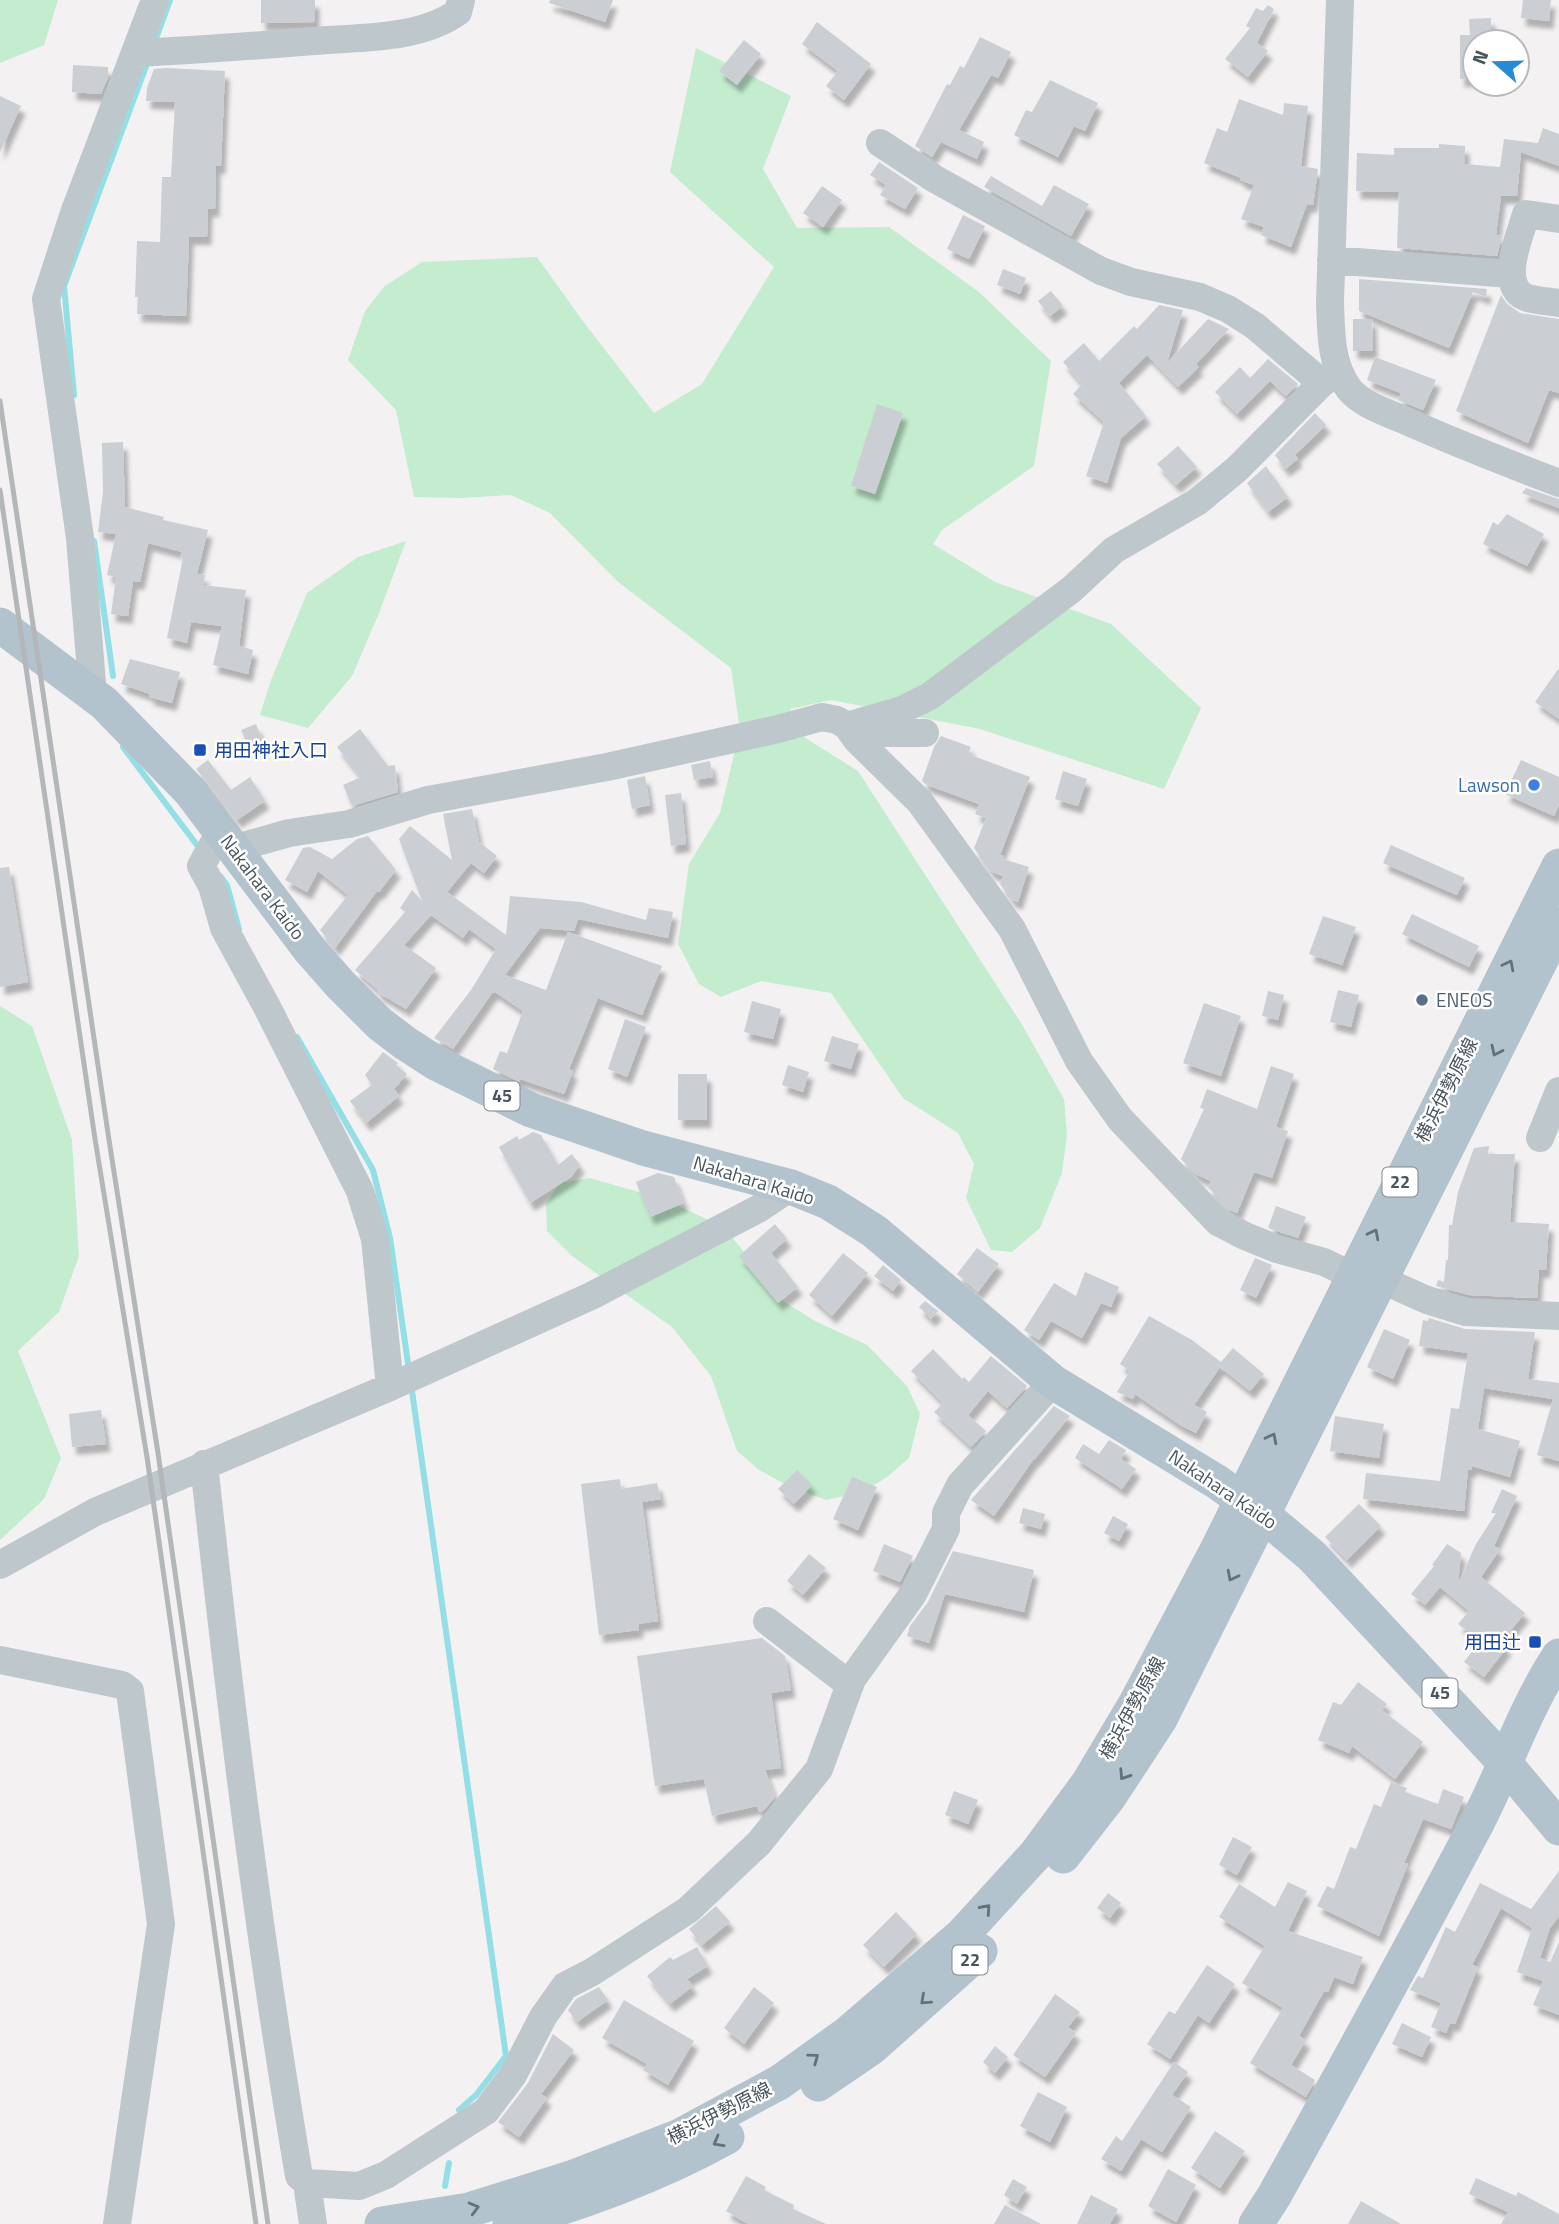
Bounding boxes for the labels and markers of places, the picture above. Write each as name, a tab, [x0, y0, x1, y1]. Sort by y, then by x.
place label: 用田神社入口	[214, 735, 328, 764]
marker: 用田神社入口	[192, 742, 208, 758]
place label: Lawson	[1458, 770, 1520, 799]
marker: Lawson	[1526, 777, 1542, 793]
place label: ENEOS	[1436, 985, 1493, 1014]
marker: ENEOS	[1414, 992, 1430, 1008]
place label: 用田辻	[1464, 1627, 1521, 1656]
marker: 用田辻	[1527, 1634, 1543, 1650]

